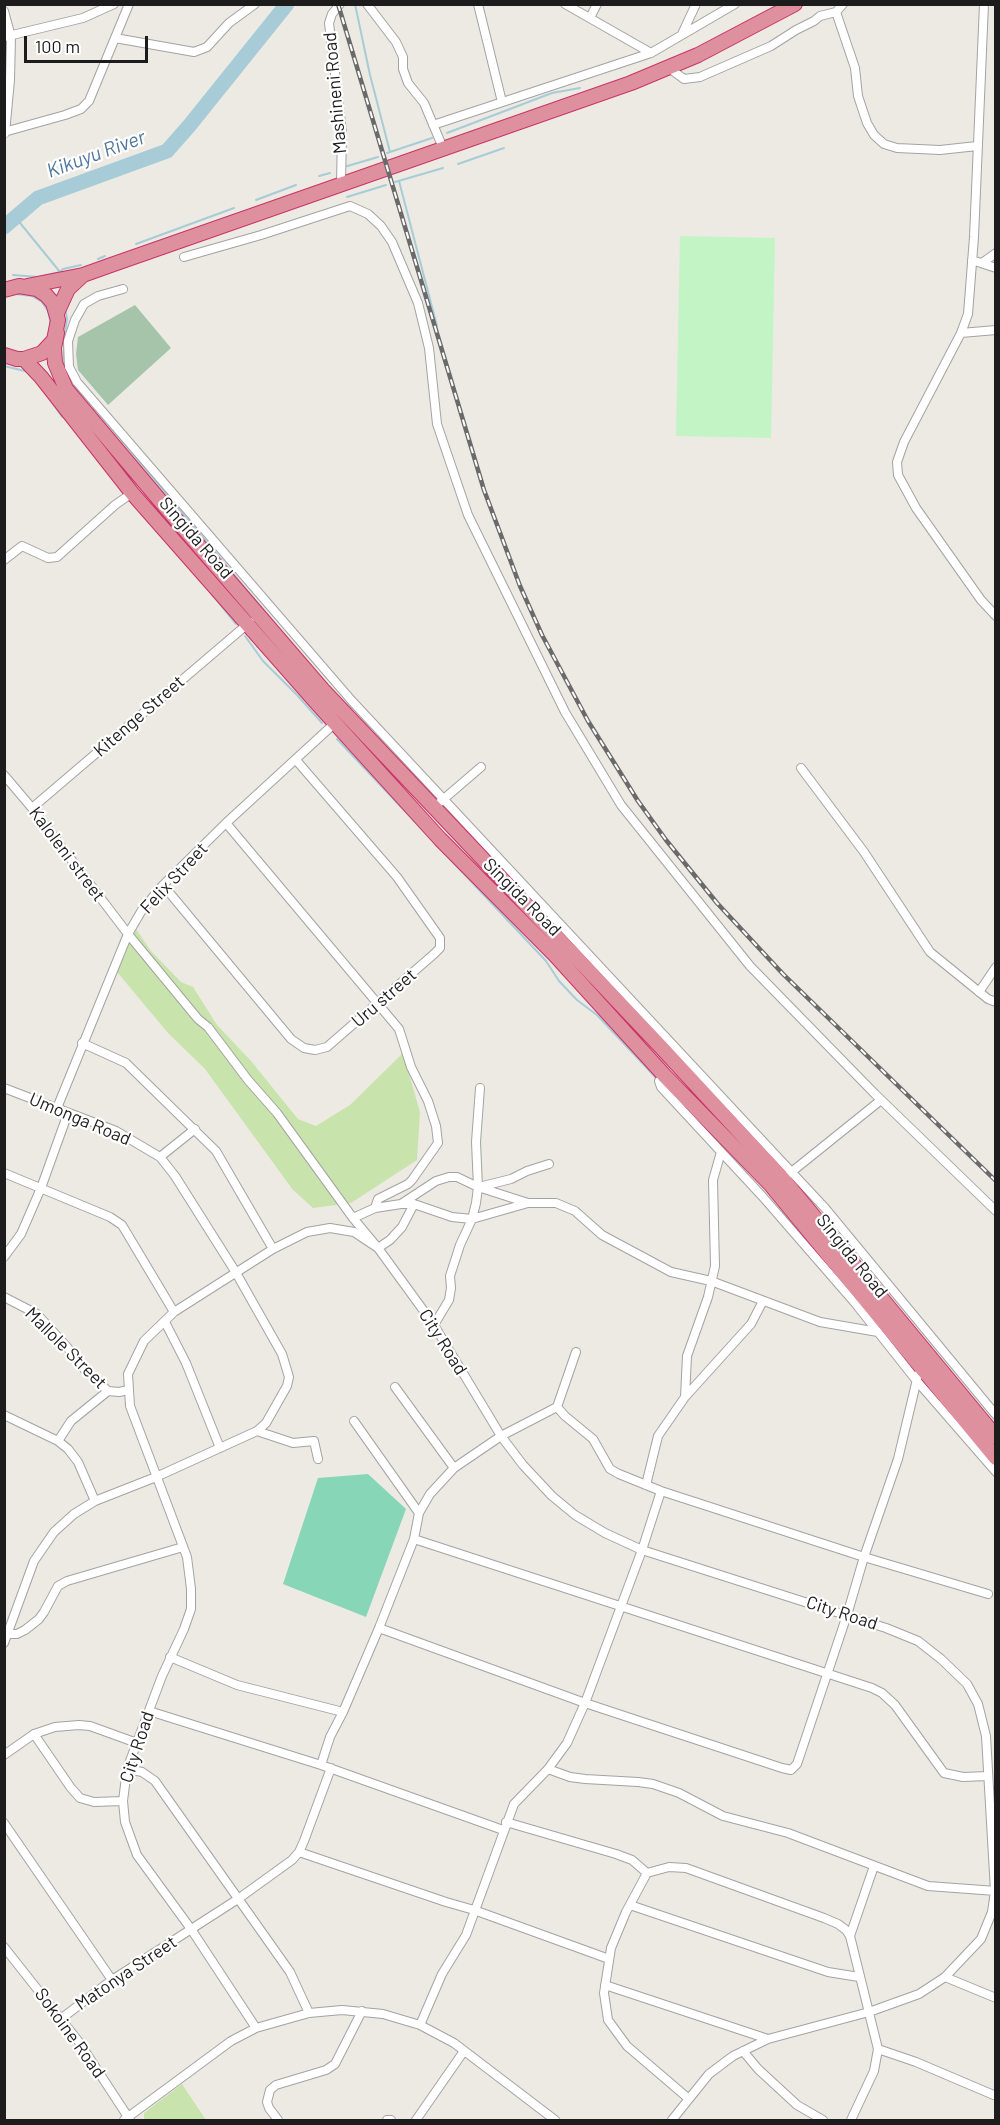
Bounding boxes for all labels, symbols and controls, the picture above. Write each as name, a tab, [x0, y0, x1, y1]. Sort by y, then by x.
scale bar	[27, 24, 152, 62]
street label: Mashineni Road	[319, 31, 351, 155]
text: 100 m	[35, 35, 80, 57]
water label: Kikuyu River	[43, 125, 149, 183]
street label: Singida Road	[155, 493, 237, 583]
street label: Kitenge Street	[89, 671, 189, 761]
street label: Kaloleni street	[24, 802, 110, 906]
street label: Felix Street	[136, 838, 212, 918]
street label: Singida Road	[478, 853, 566, 941]
street label: Uru street	[347, 964, 421, 1032]
street label: Umonga Road	[26, 1088, 134, 1150]
street label: Singida Road	[812, 1210, 892, 1302]
street label: Mallole Street	[21, 1303, 111, 1393]
street label: City Road	[414, 1305, 472, 1379]
street label: City Road	[804, 1591, 880, 1635]
street label: City Road	[115, 1709, 159, 1785]
street label: Matonya Street	[71, 1931, 181, 2015]
street label: Sokoine Road	[30, 1984, 110, 2082]

